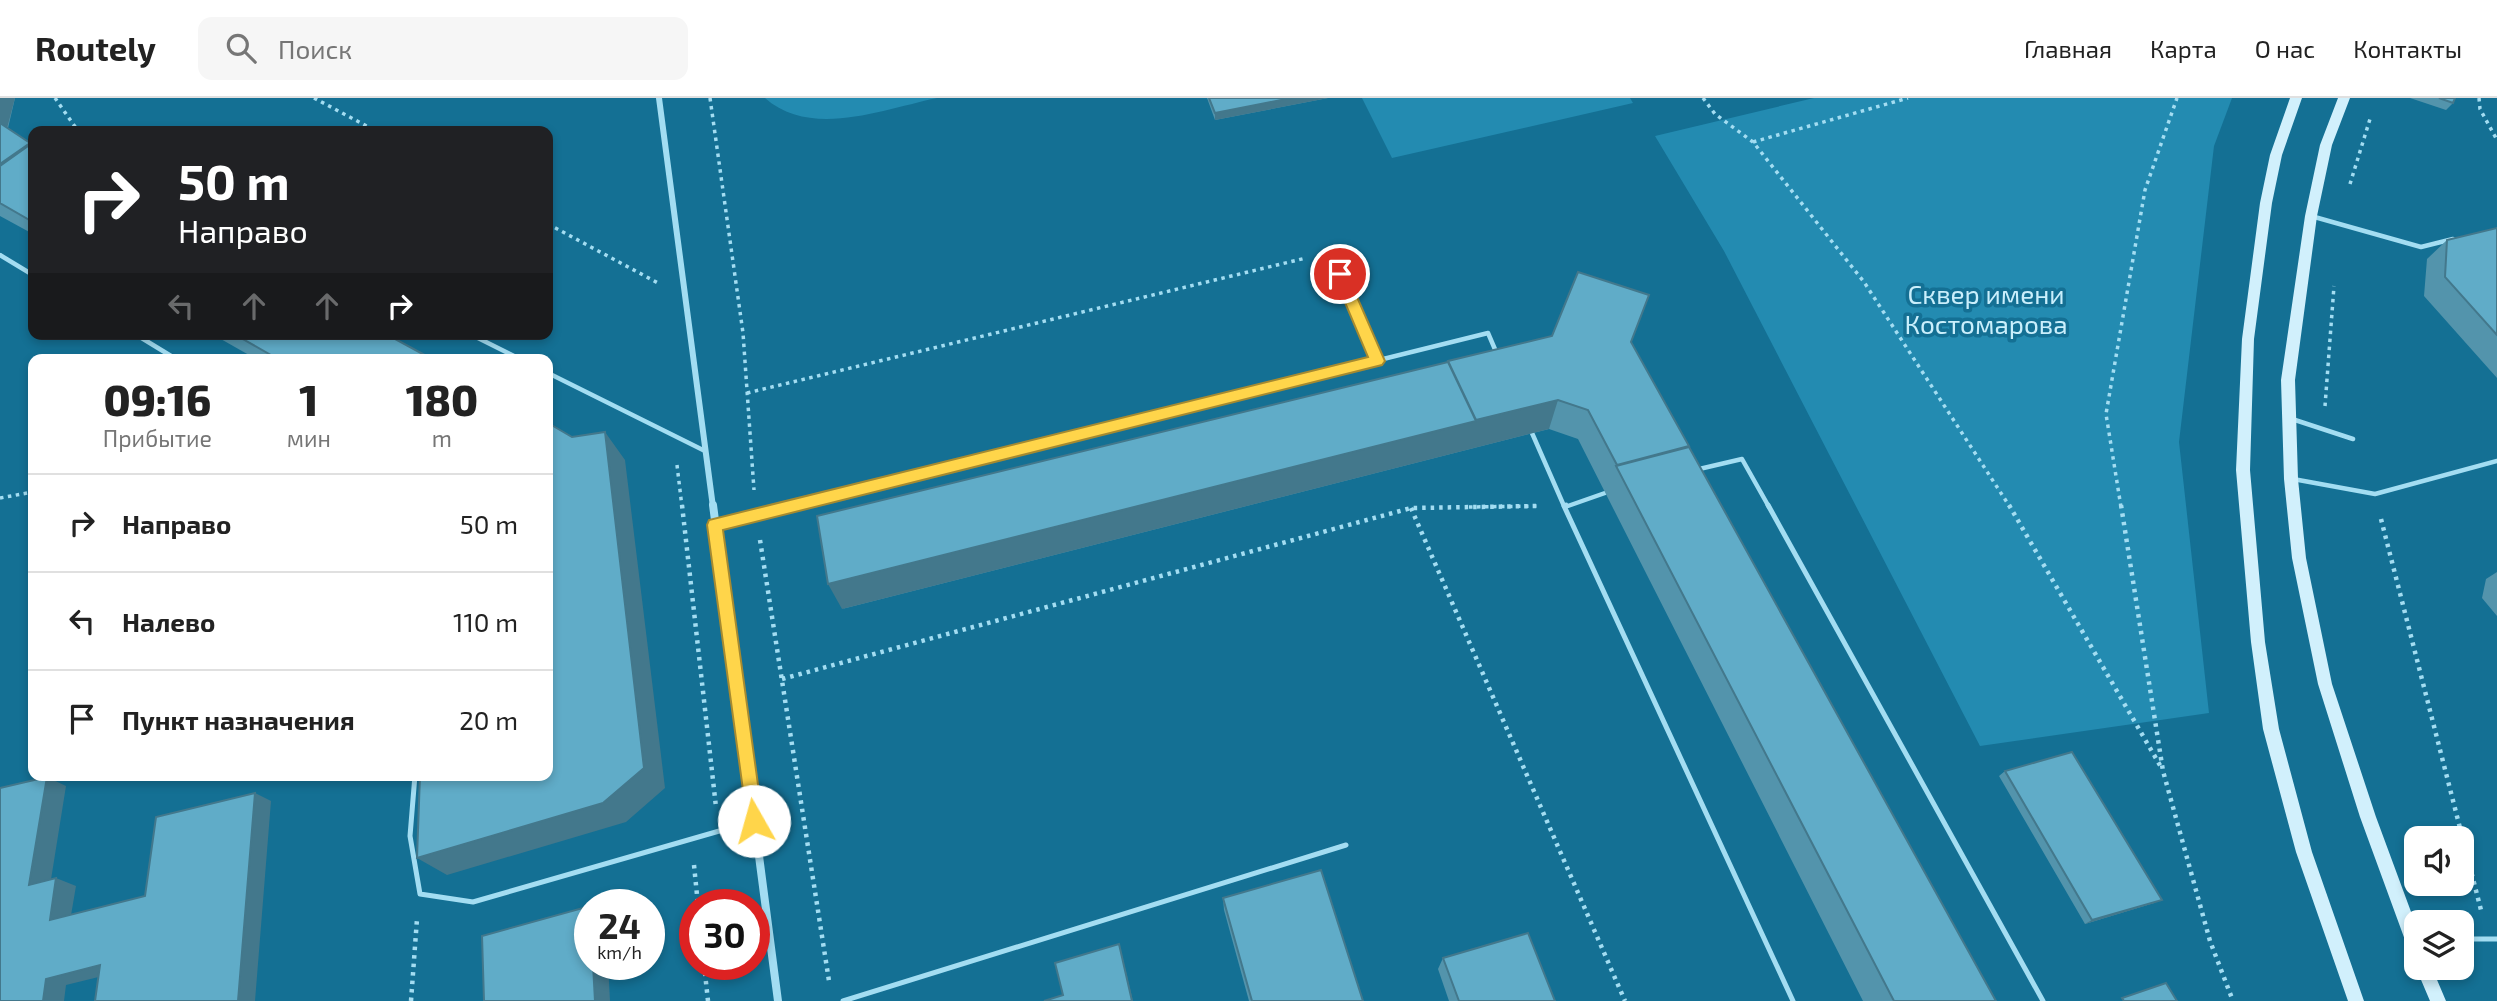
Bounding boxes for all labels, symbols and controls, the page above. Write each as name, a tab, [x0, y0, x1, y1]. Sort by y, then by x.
search box	[198, 17, 688, 80]
text: Routely	[35, 28, 156, 68]
icon: search	[222, 29, 260, 67]
text: Поиск	[278, 33, 352, 64]
text: Главная	[2024, 34, 2112, 63]
text: Карта	[2150, 34, 2217, 63]
text: О нас	[2255, 34, 2315, 63]
text: Контакты	[2353, 34, 2462, 63]
text: 50 m	[178, 151, 290, 210]
icon: right	[63, 154, 154, 245]
text: Направо	[178, 211, 308, 249]
pin	[1310, 244, 1370, 304]
icon: arrive	[1321, 255, 1359, 293]
park label: Сквер имени Костомарова	[1905, 278, 2068, 339]
icon: left	[162, 287, 200, 325]
icon: ahead	[235, 287, 273, 325]
icon: ahead	[308, 287, 346, 325]
icon: right	[381, 287, 419, 325]
text: 09:16	[104, 374, 211, 424]
text: 1	[299, 374, 318, 424]
text: 180	[406, 374, 478, 424]
text: Прибытие	[103, 424, 212, 452]
text: мин	[287, 424, 331, 452]
text: m	[432, 424, 452, 452]
icon: right	[63, 504, 101, 542]
text: Направо	[122, 508, 231, 539]
text: 50 m	[460, 508, 518, 539]
icon: left	[63, 602, 101, 640]
text: Налево	[122, 606, 215, 637]
text: 110 m	[453, 606, 518, 637]
icon: arrive	[63, 700, 101, 738]
text: Пункт назначения	[122, 704, 355, 735]
text: 20 m	[459, 704, 518, 735]
position arrow	[717, 784, 791, 858]
map controls	[2404, 826, 2474, 980]
button: sound	[2404, 826, 2474, 896]
speed limit sign: 30	[679, 889, 770, 980]
text: 24	[598, 904, 641, 946]
button: layers	[2404, 910, 2474, 980]
text: km/h	[597, 941, 642, 963]

